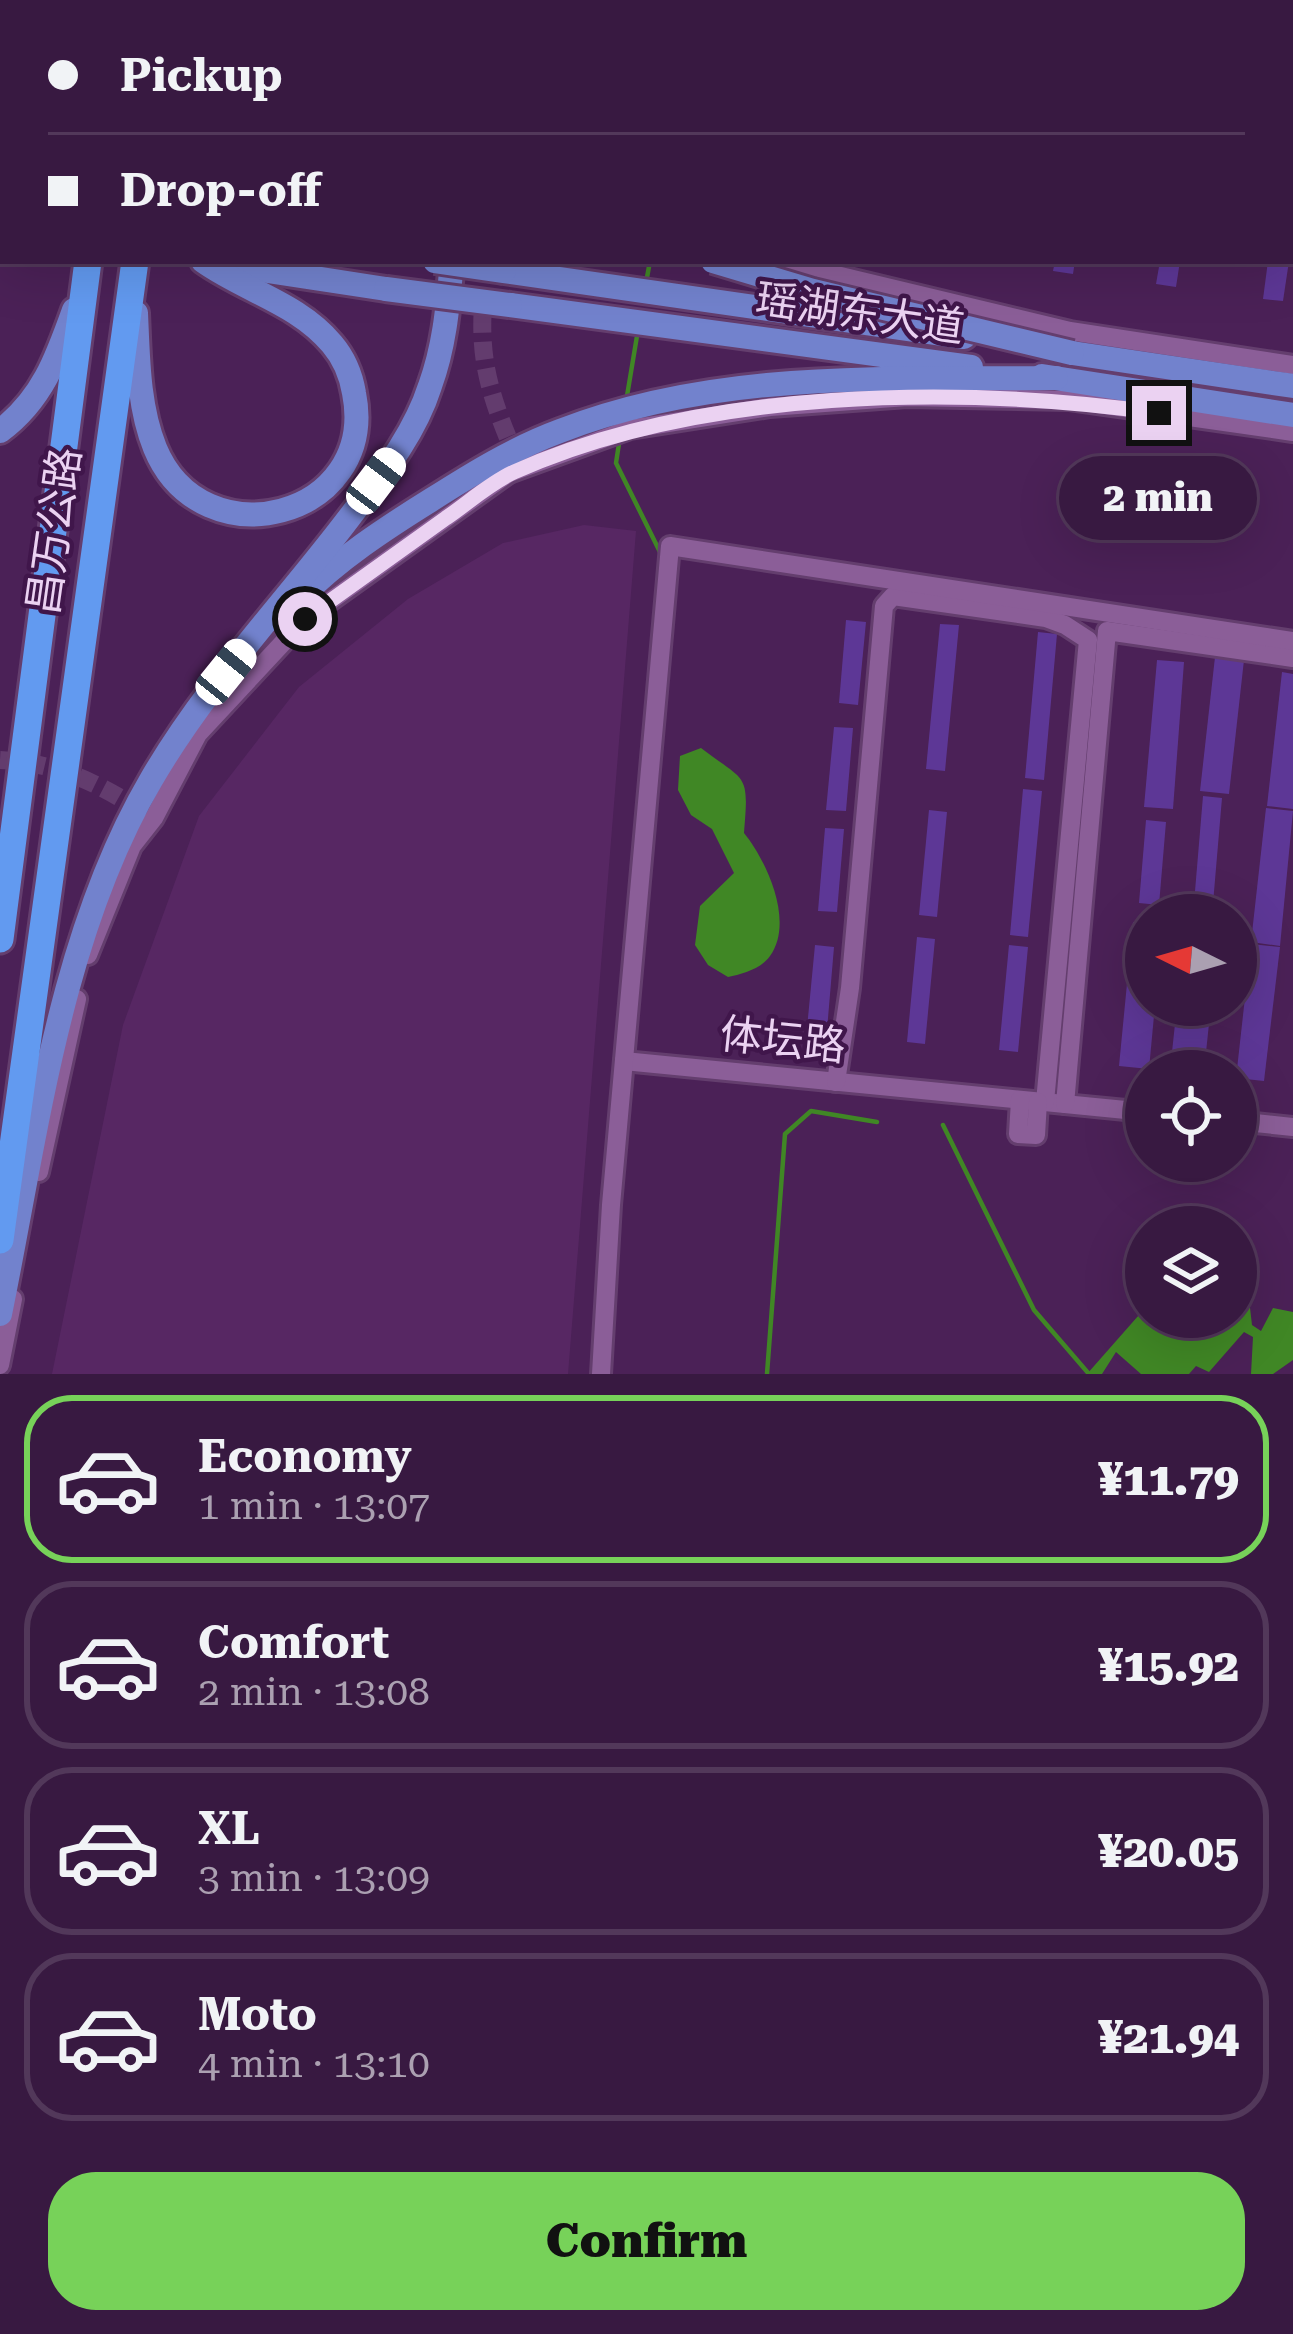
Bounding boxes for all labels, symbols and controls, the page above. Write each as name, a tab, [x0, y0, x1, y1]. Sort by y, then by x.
text: Pickup	[120, 49, 283, 102]
text: Drop-off	[120, 164, 321, 217]
street label: 瑶湖东大道	[753, 274, 967, 352]
route end	[1132, 386, 1186, 440]
car	[340, 441, 412, 521]
street label: 昌万公路	[18, 444, 90, 618]
callout: 2 min	[1060, 455, 1258, 539]
text: 2 min	[1103, 475, 1213, 521]
route start	[278, 592, 332, 646]
car	[189, 633, 263, 711]
north arrow	[1125, 894, 1257, 1026]
map controls	[1125, 894, 1257, 1338]
street label: 体坛路	[718, 1009, 848, 1071]
button: locate	[1125, 1050, 1257, 1182]
button: layers	[1125, 1206, 1257, 1338]
icon: car	[54, 1425, 162, 1533]
text: Economy	[198, 1430, 412, 1483]
text: ¥11.79	[1098, 1453, 1239, 1506]
text: 1 min · 13:07	[198, 1483, 430, 1529]
icon: car	[54, 1611, 162, 1719]
text: Comfort	[198, 1616, 389, 1669]
text: ¥15.92	[1098, 1639, 1239, 1692]
text: 2 min · 13:08	[198, 1669, 430, 1715]
icon: car	[54, 1797, 162, 1905]
text: XL	[198, 1802, 260, 1855]
text: ¥20.05	[1098, 1825, 1239, 1878]
text: 3 min · 13:09	[198, 1855, 430, 1901]
icon: car	[54, 1983, 162, 2091]
text: Moto	[198, 1988, 317, 2041]
text: ¥21.94	[1098, 2011, 1239, 2064]
text: 4 min · 13:10	[198, 2041, 430, 2087]
button: Confirm	[48, 2172, 1245, 2310]

